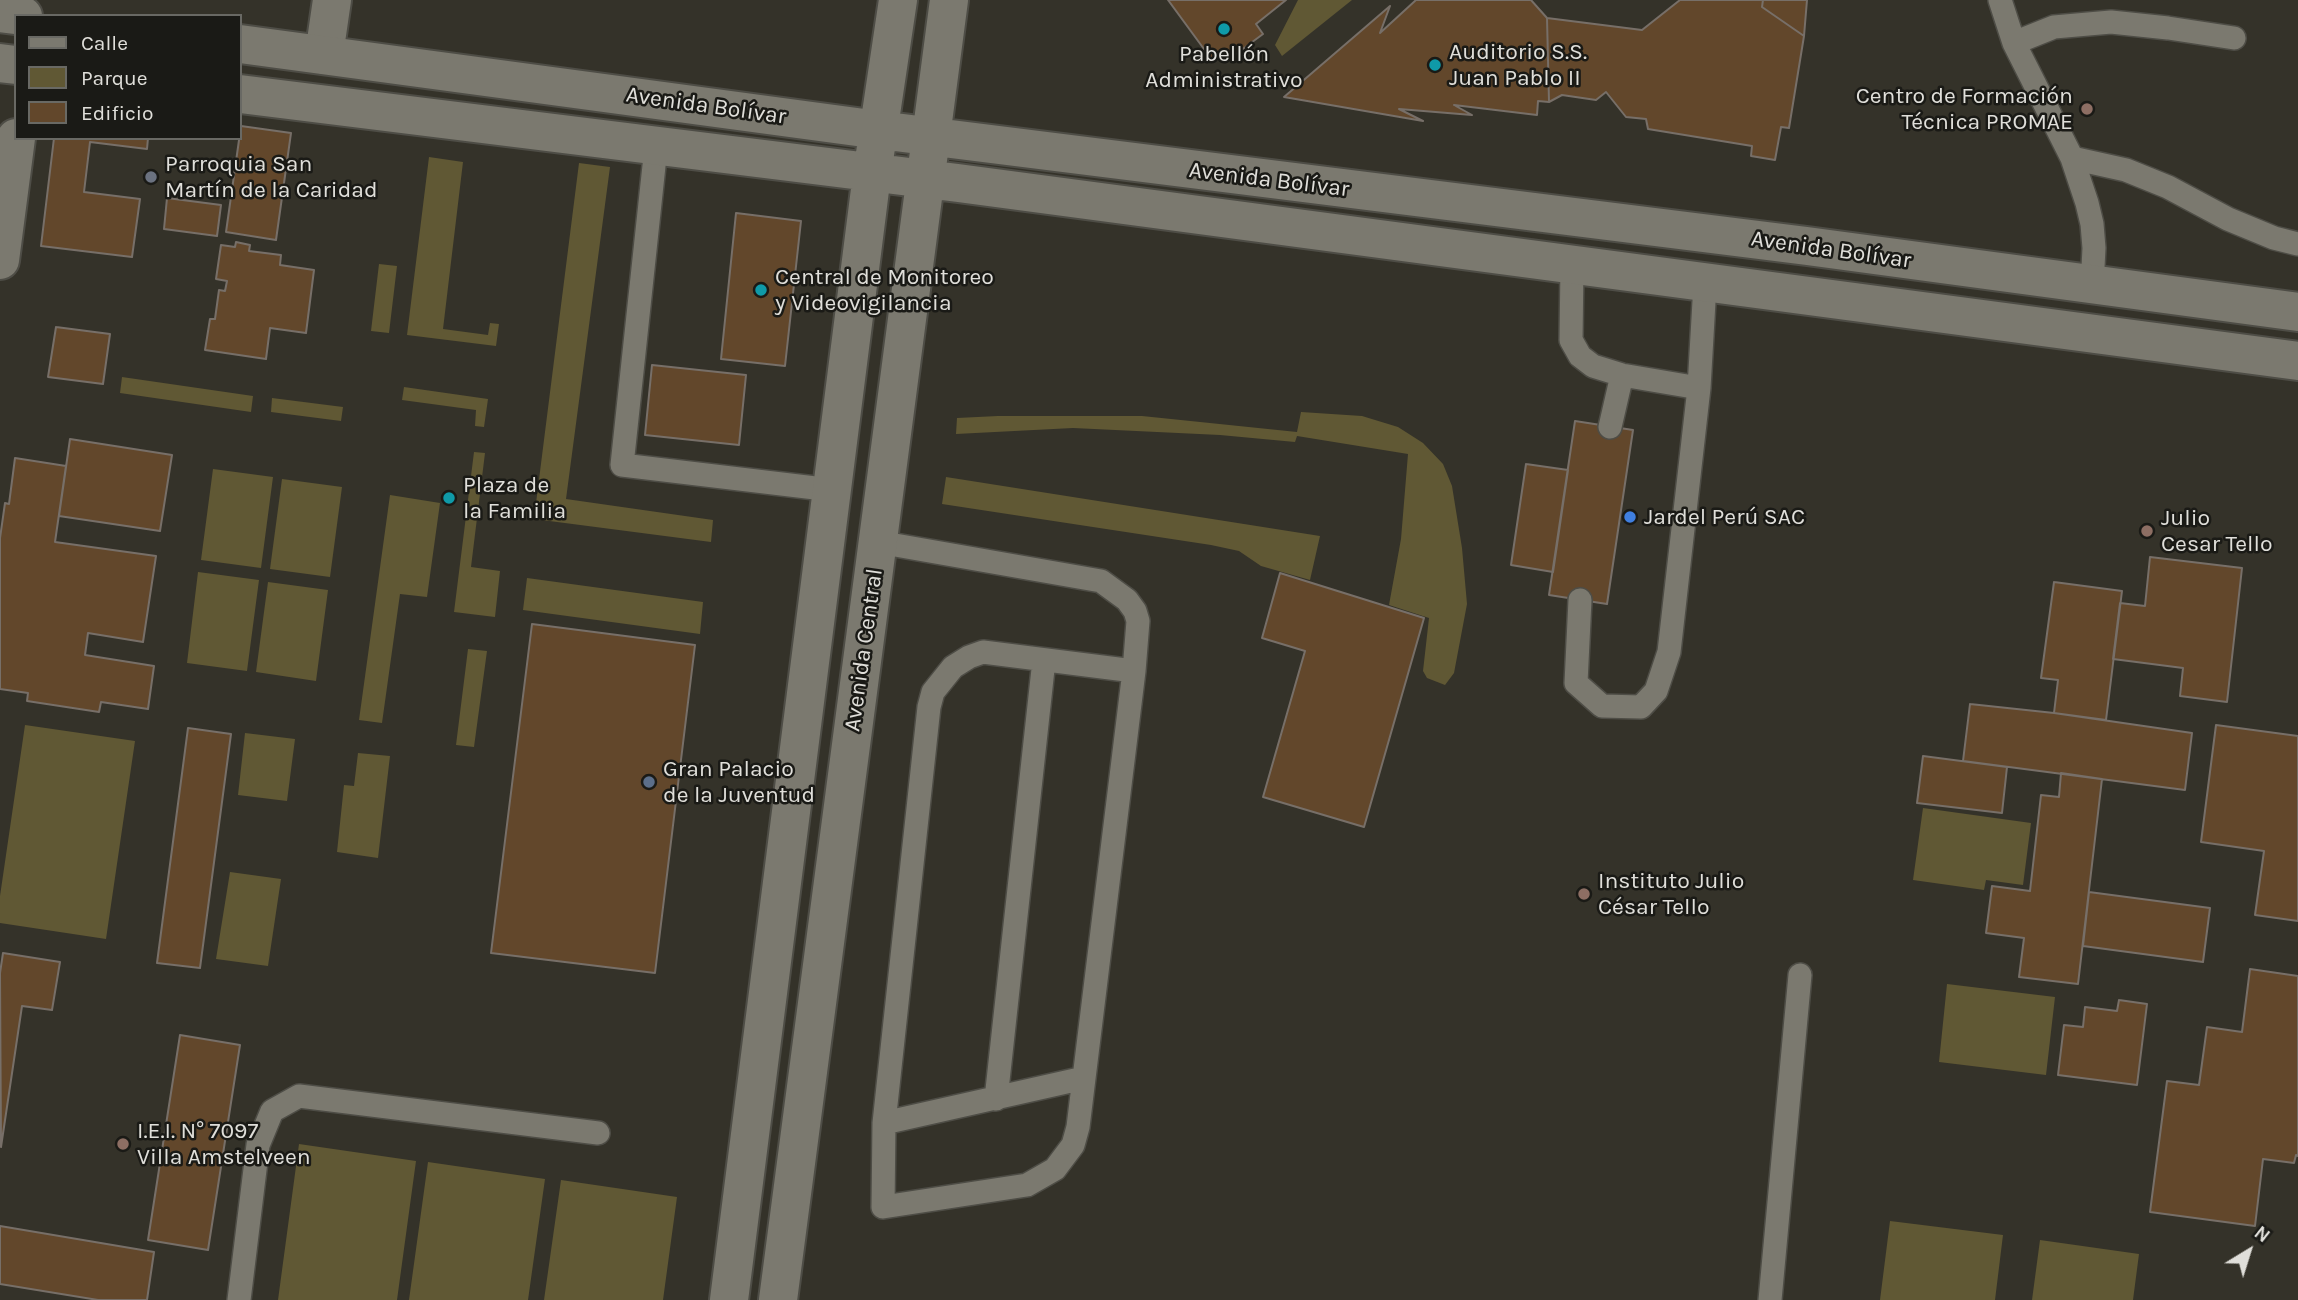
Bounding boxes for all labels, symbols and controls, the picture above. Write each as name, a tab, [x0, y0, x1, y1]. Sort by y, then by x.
legend	[14, 14, 242, 140]
marker: Pabellón Administrativo	[1216, 21, 1232, 37]
text: Calle	[81, 31, 128, 55]
place label: Auditorio S.S. Juan Pablo II	[1449, 38, 1587, 92]
place label: Pabellón Administrativo	[1145, 40, 1303, 94]
marker: Auditorio S.S. Juan Pablo II	[1427, 57, 1443, 73]
text: Parque	[81, 66, 148, 90]
street label: Avenida Bolívar	[624, 81, 788, 131]
place label: Centro de Formación Técnica PROMAE	[1856, 82, 2073, 136]
text: Edificio	[81, 101, 154, 125]
marker: Centro de Formación Técnica PROMAE	[2079, 101, 2095, 117]
place label: Parroquia San Martín de la Caridad	[165, 150, 378, 204]
street label: Avenida Bolívar	[1187, 156, 1351, 204]
marker: Parroquia San Martín de la Caridad	[143, 169, 159, 185]
street label: Avenida Bolívar	[1749, 225, 1913, 275]
place label: Central de Monitoreo y Videovigilancia	[775, 263, 994, 317]
marker: Central de Monitoreo y Videovigilancia	[753, 282, 769, 298]
place label: Plaza de la Familia	[463, 471, 566, 525]
marker: Plaza de la Familia	[441, 490, 457, 506]
place label: Jardel Perú SAC	[1644, 503, 1805, 531]
place label: Julio Cesar Tello	[2161, 504, 2272, 558]
marker: Jardel Perú SAC	[1622, 509, 1638, 525]
marker: Julio Cesar Tello	[2139, 523, 2155, 539]
street label: Avenida Central	[839, 567, 889, 733]
place label: Gran Palacio de la Juventud	[663, 755, 815, 809]
marker: Gran Palacio de la Juventud	[641, 774, 657, 790]
place label: Instituto Julio César Tello	[1598, 867, 1744, 921]
marker: Instituto Julio César Tello	[1576, 886, 1592, 902]
place label: I.E.I. N° 7097 Villa Amstelveen	[137, 1117, 311, 1171]
marker: I.E.I. N° 7097 Villa Amstelveen	[115, 1136, 131, 1152]
north arrow	[2214, 1216, 2284, 1286]
text: N	[2250, 1222, 2274, 1247]

